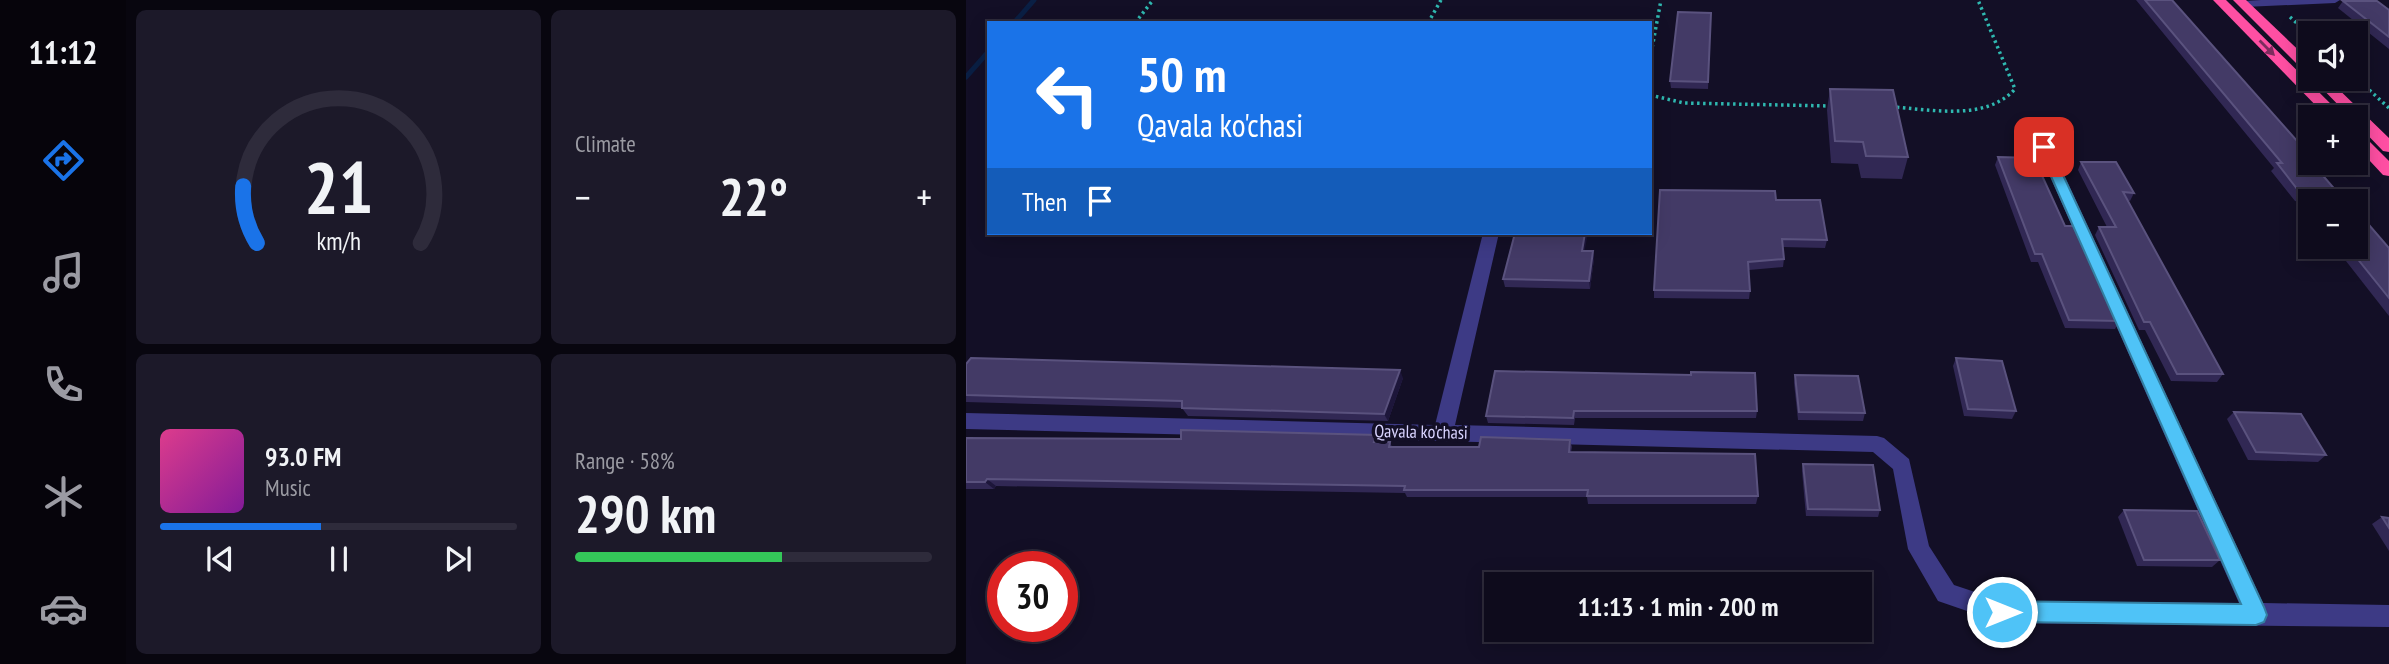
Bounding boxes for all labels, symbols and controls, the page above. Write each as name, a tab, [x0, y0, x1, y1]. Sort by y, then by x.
map controls	[2298, 21, 2368, 259]
button: sound	[2298, 21, 2368, 91]
text: 11:12	[28, 31, 98, 73]
one-way arrow	[2259, 40, 2276, 57]
text: 50 m	[1137, 42, 1226, 106]
icon: left	[1022, 49, 1113, 140]
text: Qavala ko'chasi	[1137, 104, 1303, 146]
button: +	[2298, 105, 2368, 175]
pin	[2014, 117, 2074, 177]
icon: arrive	[2025, 128, 2063, 166]
text: Climate	[575, 129, 636, 158]
icon: directions	[39, 136, 88, 185]
text: 21	[304, 139, 373, 233]
text: 22°	[719, 163, 788, 230]
text: −	[575, 172, 591, 221]
text: +	[916, 172, 932, 221]
icon: arrive	[1081, 182, 1119, 220]
text: Then	[1022, 185, 1067, 218]
button: −	[2298, 189, 2368, 259]
text: km/h	[316, 225, 361, 257]
icon: music	[39, 248, 88, 297]
icon: phone	[39, 360, 88, 409]
street label: Qavala ko'chasi	[1374, 419, 1468, 444]
text: 93.0 FM	[265, 440, 341, 473]
text: Range · 58%	[575, 446, 675, 475]
icon: climate	[39, 472, 88, 521]
text: Music	[265, 473, 311, 502]
text: 290 km	[575, 480, 716, 547]
icon: previous	[201, 540, 239, 578]
icon: pause	[320, 540, 358, 578]
icon: next	[439, 540, 477, 578]
speed limit sign: 30	[987, 551, 1078, 642]
position arrow	[1965, 575, 2039, 649]
icon: car	[39, 584, 88, 633]
text: 11:13 · 1 min · 200 m	[1578, 590, 1778, 623]

